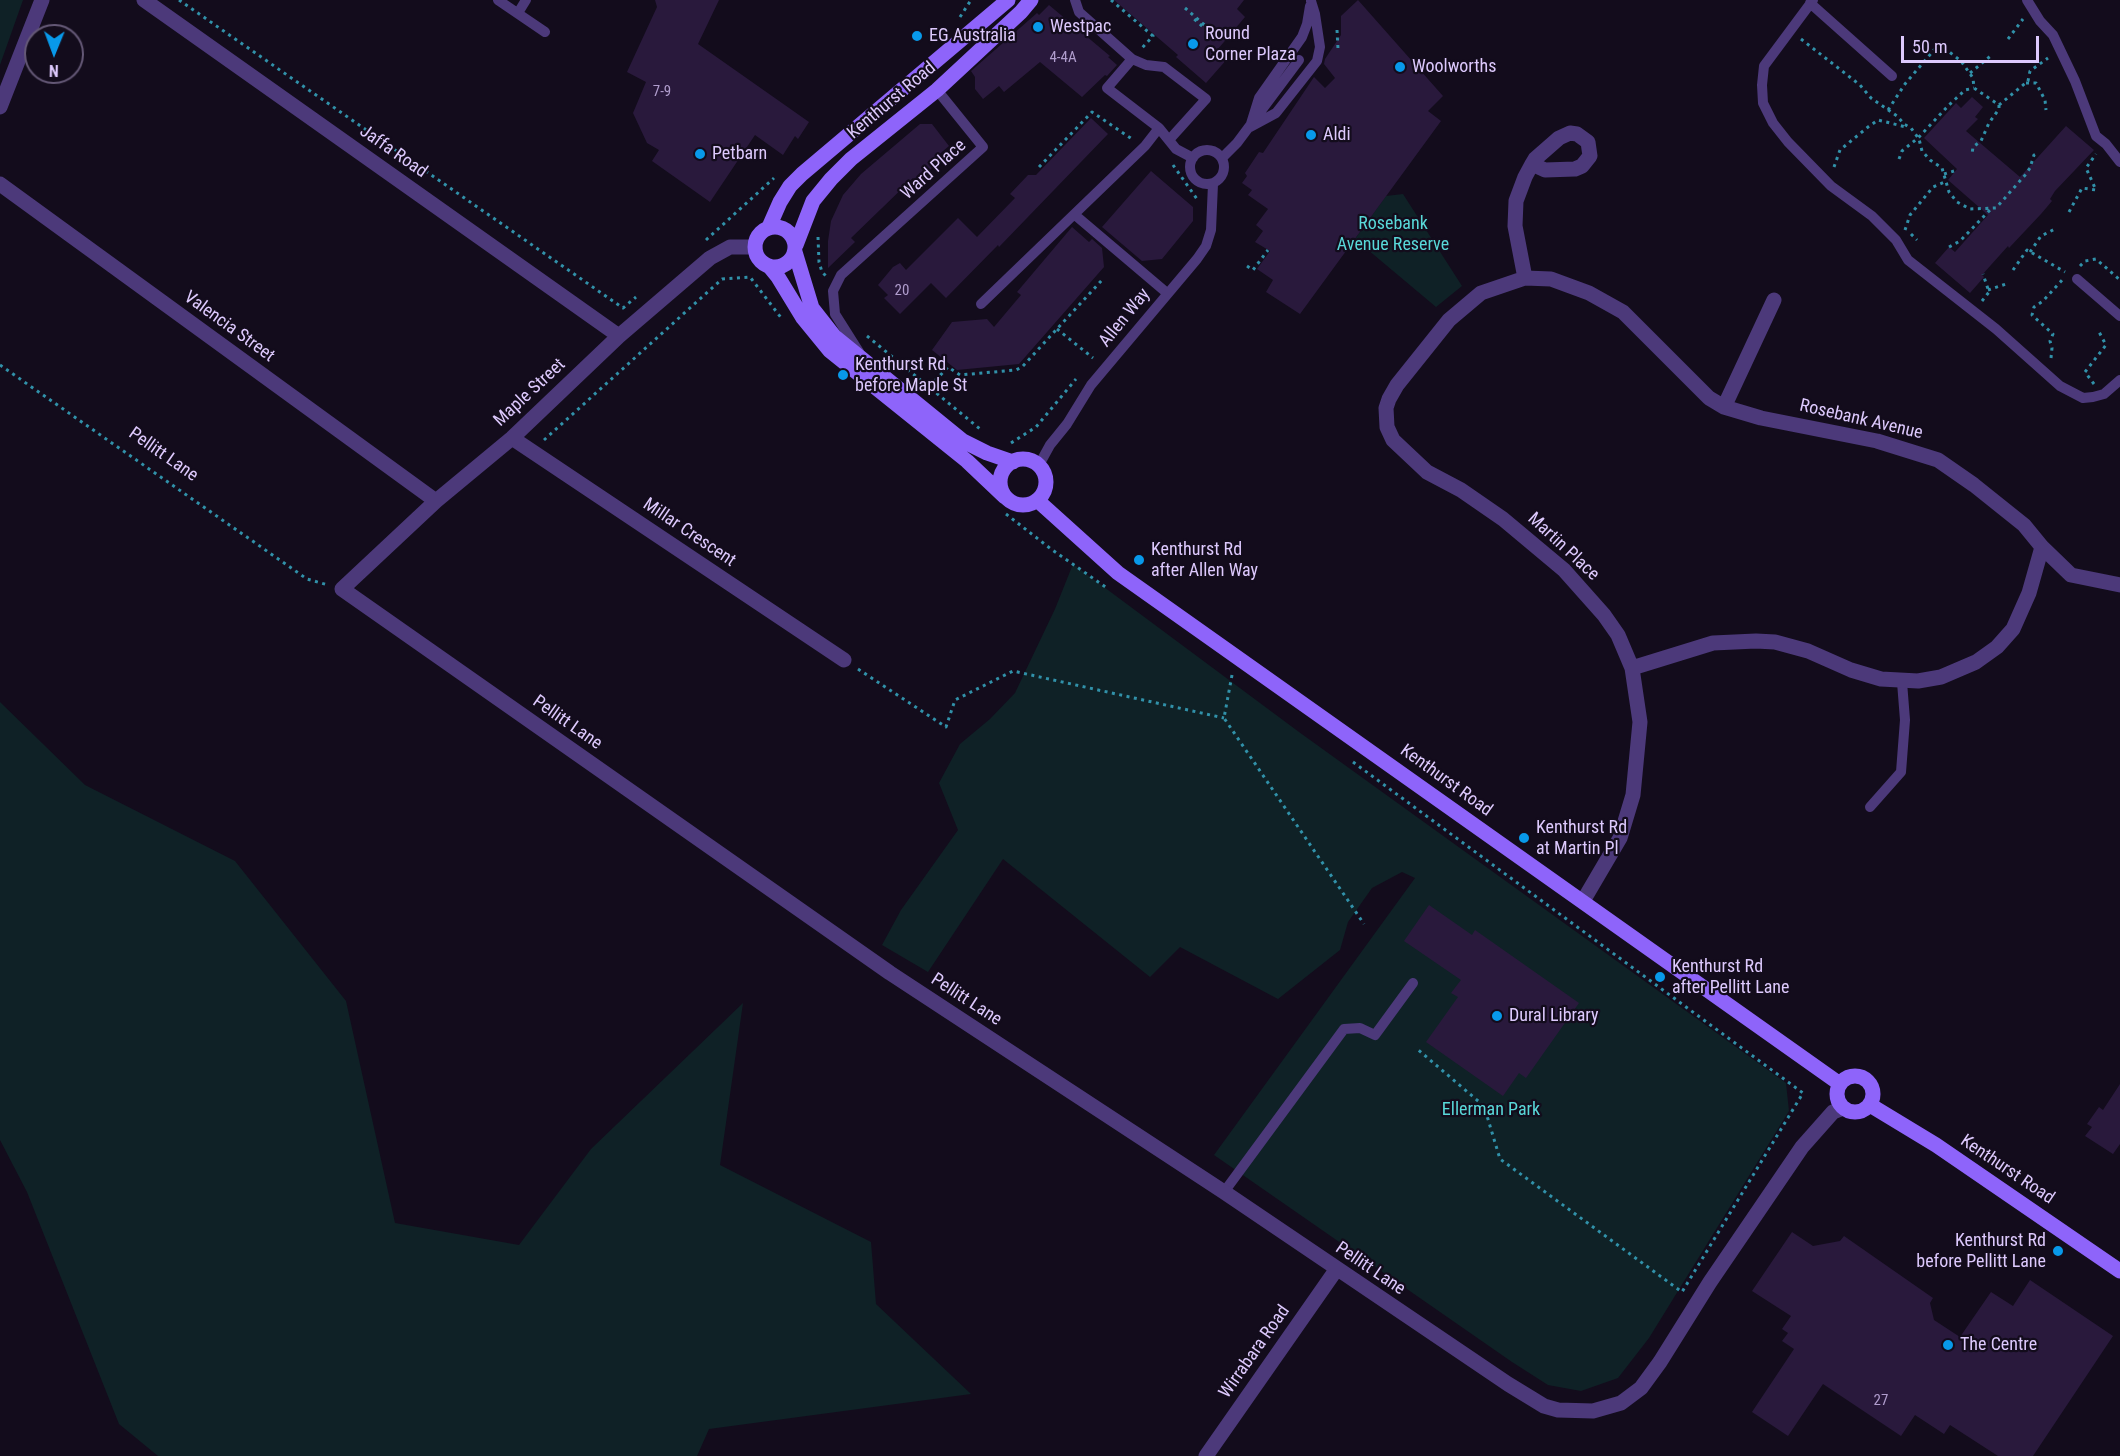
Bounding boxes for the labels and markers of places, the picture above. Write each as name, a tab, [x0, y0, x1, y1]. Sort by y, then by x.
place label: Westpac	[1050, 16, 1111, 38]
marker: Westpac	[1031, 20, 1045, 34]
place label: Round Corner Plaza	[1205, 23, 1296, 66]
place label: EG Australia	[929, 25, 1016, 47]
marker: EG Australia	[910, 29, 924, 43]
marker: Round Corner Plaza	[1186, 37, 1200, 51]
place label: Woolworths	[1412, 56, 1497, 78]
marker: Woolworths	[1393, 60, 1407, 74]
place label: Aldi	[1323, 124, 1351, 146]
marker: Aldi	[1304, 128, 1318, 142]
place label: Petbarn	[712, 143, 767, 165]
marker: Petbarn	[693, 147, 707, 161]
place label: Kenthurst Rd before Maple St	[855, 354, 967, 397]
marker: Kenthurst Rd before Maple St	[836, 368, 850, 382]
place label: Kenthurst Rd after Allen Way	[1151, 539, 1258, 582]
marker: Kenthurst Rd after Allen Way	[1132, 553, 1146, 567]
place label: Kenthurst Rd at Martin Pl	[1536, 817, 1627, 860]
marker: Kenthurst Rd at Martin Pl	[1517, 831, 1531, 845]
place label: Kenthurst Rd after Pellitt Lane	[1672, 956, 1790, 998]
marker: Kenthurst Rd after Pellitt Lane	[1653, 970, 1667, 984]
place label: Dural Library	[1509, 1005, 1598, 1027]
marker: Dural Library	[1490, 1009, 1504, 1023]
place label: Kenthurst Rd before Pellitt Lane	[1916, 1230, 2046, 1272]
marker: Kenthurst Rd before Pellitt Lane	[2051, 1244, 2065, 1258]
place label: The Centre	[1960, 1334, 2037, 1356]
marker: The Centre	[1941, 1338, 1955, 1352]

